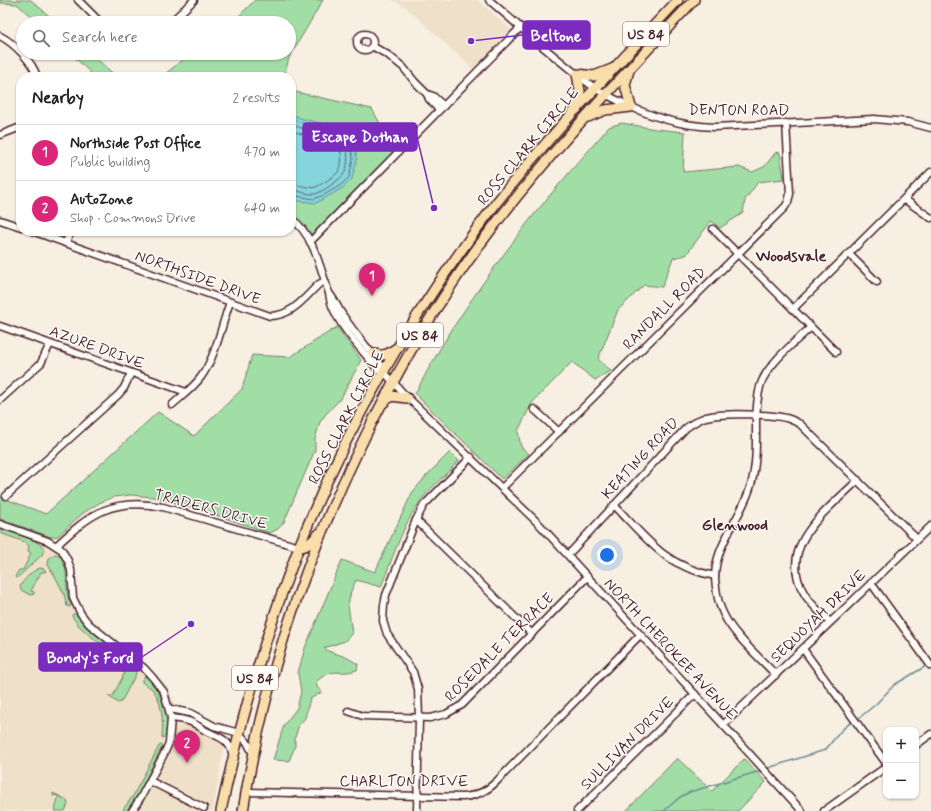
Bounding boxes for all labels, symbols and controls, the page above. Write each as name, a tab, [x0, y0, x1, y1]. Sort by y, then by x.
search box	[16, 16, 296, 60]
callout: Beltone	[523, 21, 590, 49]
road number: US 84	[623, 22, 669, 46]
text: Beltone	[531, 26, 582, 47]
icon: search	[30, 27, 52, 49]
text: Search here	[62, 28, 138, 48]
street label: ROSS CLARK CIRCLE	[473, 83, 584, 210]
text: Nearby	[32, 87, 84, 109]
text: 2 results	[233, 90, 280, 107]
street label: DENTON ROAD	[689, 101, 789, 121]
callout: Escape Dothan	[303, 123, 417, 151]
text: Escape Dothan	[311, 127, 409, 148]
text: Northside Post Office	[70, 134, 201, 154]
text: 1	[42, 144, 48, 161]
text: 470 m	[244, 144, 280, 161]
text: Public building	[70, 154, 150, 171]
text: AutoZone	[70, 190, 133, 210]
text: 2	[42, 200, 48, 217]
text: 640 m	[244, 200, 280, 217]
text: Shop · Commons Drive	[70, 210, 196, 227]
street label: NORTHSIDE DRIVE	[132, 246, 263, 310]
district label: Woodsvale	[755, 246, 826, 267]
pin: 1	[359, 263, 385, 296]
street label: RANDALL ROAD	[619, 263, 711, 355]
street label: AZURE DRIVE	[46, 322, 147, 374]
road number: US 84	[397, 323, 443, 347]
street label: ROSS CLARK CIRCLE	[304, 347, 390, 488]
street label: KEATING ROAD	[598, 413, 684, 504]
street label: TRADERS DRIVE	[152, 485, 270, 535]
district label: Glenwood	[702, 515, 768, 536]
your location	[597, 545, 617, 565]
street label: SEQUOYAH DRIVE	[766, 566, 871, 668]
street label: NORTH CHEROKEE AVENUE	[599, 574, 742, 725]
street label: ROSEDALE TERRACE	[441, 589, 559, 707]
callout: Bondy's Ford	[39, 643, 142, 671]
text: Bondy's Ford	[46, 648, 134, 669]
road number: US 84	[232, 666, 278, 690]
street label: SULLIVAN DRIVE	[577, 692, 679, 795]
map controls	[883, 727, 919, 799]
button: +	[883, 727, 919, 763]
pin: 2	[174, 730, 200, 763]
button: −	[883, 763, 919, 799]
street label: CHARLTON DRIVE	[339, 772, 469, 792]

